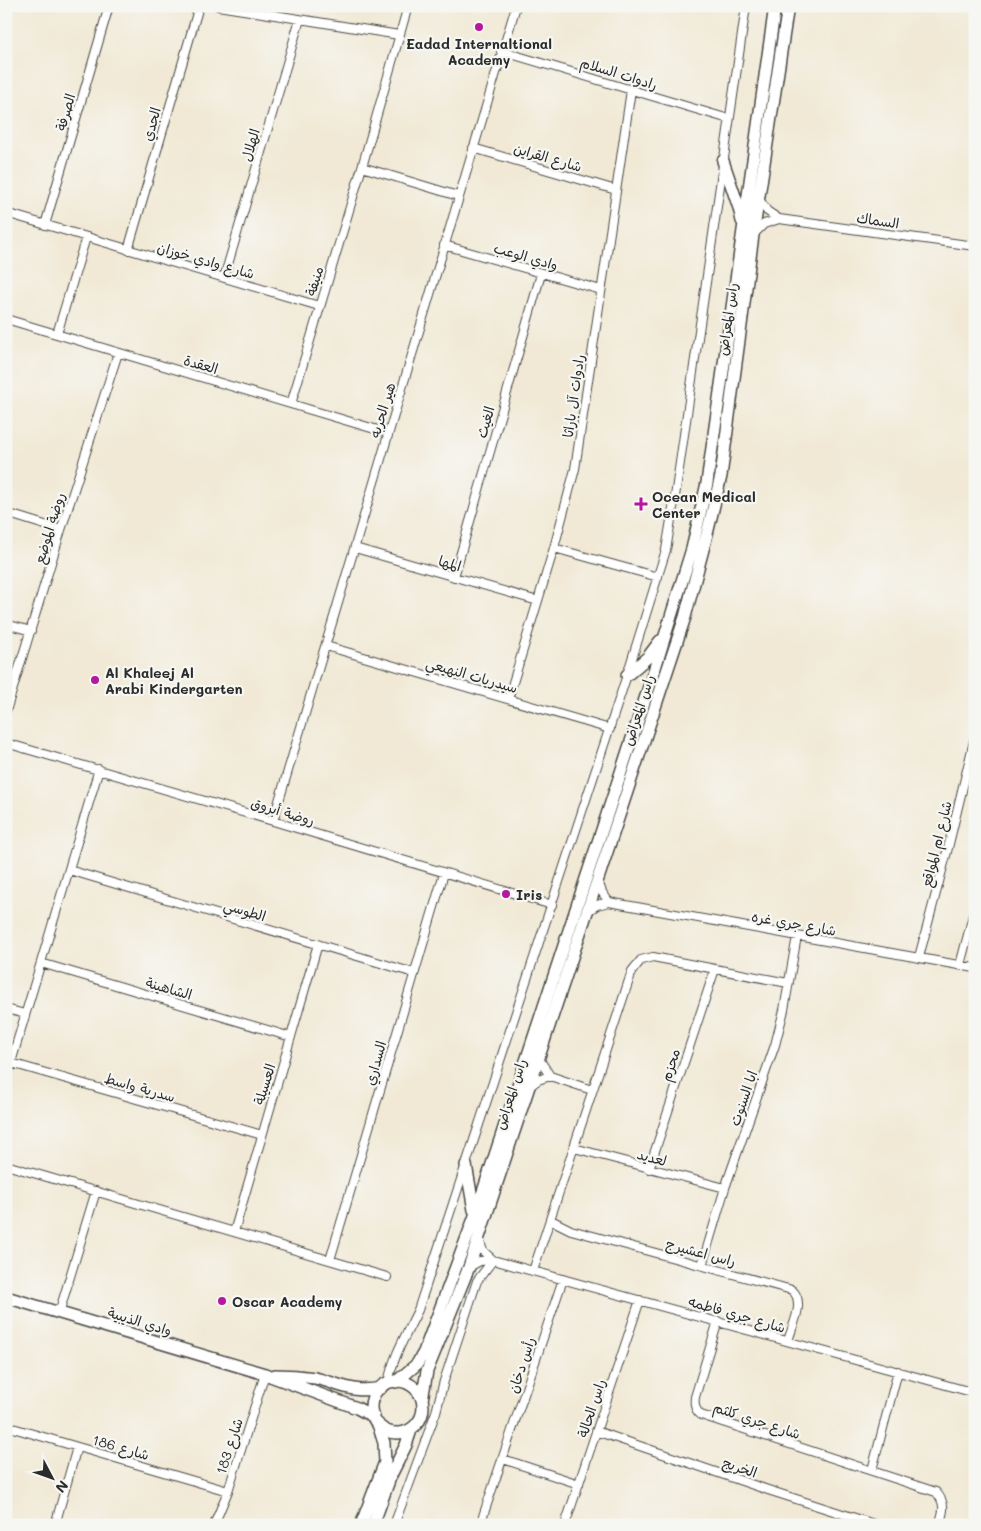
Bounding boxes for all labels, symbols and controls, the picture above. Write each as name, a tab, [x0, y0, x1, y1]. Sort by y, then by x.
marker: Eadad Internaltional Academy	[473, 21, 485, 33]
place label: Eadad Internaltional Academy	[406, 34, 552, 69]
street label: رادوات السلام	[578, 52, 660, 96]
street label: الصرفة	[51, 91, 79, 133]
street label: الجدي	[137, 105, 167, 144]
street label: الهلال	[236, 126, 264, 164]
street label: شارع القراين	[511, 138, 584, 177]
street label: السماك	[855, 208, 901, 232]
street label: شارع وادي خوزان	[155, 237, 257, 285]
street label: وادي الوعب	[491, 238, 560, 276]
street label: منيفة	[301, 264, 327, 298]
street label: راس المعراض	[712, 281, 742, 357]
street label: العقدة	[182, 350, 220, 378]
street label: رادوات آل باراثا	[558, 353, 588, 439]
street label: هير الحربه	[365, 380, 399, 440]
street label: الغيث	[471, 404, 499, 440]
place label: Ocean Medical Center	[652, 487, 756, 522]
street label: روضة الموضع	[29, 490, 71, 567]
marker: Ocean Medical Center	[634, 497, 648, 511]
street label: المها	[436, 551, 464, 575]
street label: سيدريات النهيعي	[423, 653, 520, 701]
place label: Al Khaleej Al Arabi Kindergarten	[105, 663, 243, 698]
street label: راس المعراض	[618, 672, 658, 748]
marker: Al Khaleej Al Arabi Kindergarten	[89, 674, 101, 686]
street label: روضة أبروق	[249, 792, 317, 830]
street label: شارع ام المواقع	[916, 799, 958, 889]
place label: Iris	[516, 885, 542, 904]
marker: Iris	[500, 888, 512, 900]
street label: الطوسي	[220, 895, 268, 929]
street label: شارع جري غره	[750, 906, 838, 942]
street label: الشاهينة	[144, 972, 194, 1004]
street label: السداري	[360, 1039, 392, 1088]
street label: محزم	[656, 1046, 686, 1084]
street label: راس المعراض	[490, 1056, 530, 1132]
street label: العسيلة	[249, 1061, 279, 1107]
street label: سدرية واسط	[102, 1068, 178, 1107]
street label: ابا السنوت	[725, 1068, 762, 1129]
street label: لعديد	[635, 1144, 669, 1170]
street label: راس اعشيرج	[664, 1234, 738, 1271]
street label: شارع جري فاطمه	[686, 1291, 788, 1339]
place label: Oscar Academy	[232, 1292, 343, 1311]
marker: Oscar Academy	[216, 1295, 228, 1307]
street label: وادي الذيبية	[105, 1302, 174, 1342]
street label: رأس دخان	[503, 1334, 539, 1396]
street label: راس الحالة	[573, 1376, 609, 1440]
street label: شارع جري كلثم	[710, 1397, 803, 1445]
street label: شارع 183	[211, 1416, 248, 1477]
street label: شارع 186	[90, 1430, 151, 1465]
street label: الخريج	[720, 1452, 760, 1483]
north arrow	[28, 1454, 78, 1504]
text: N	[52, 1477, 73, 1497]

